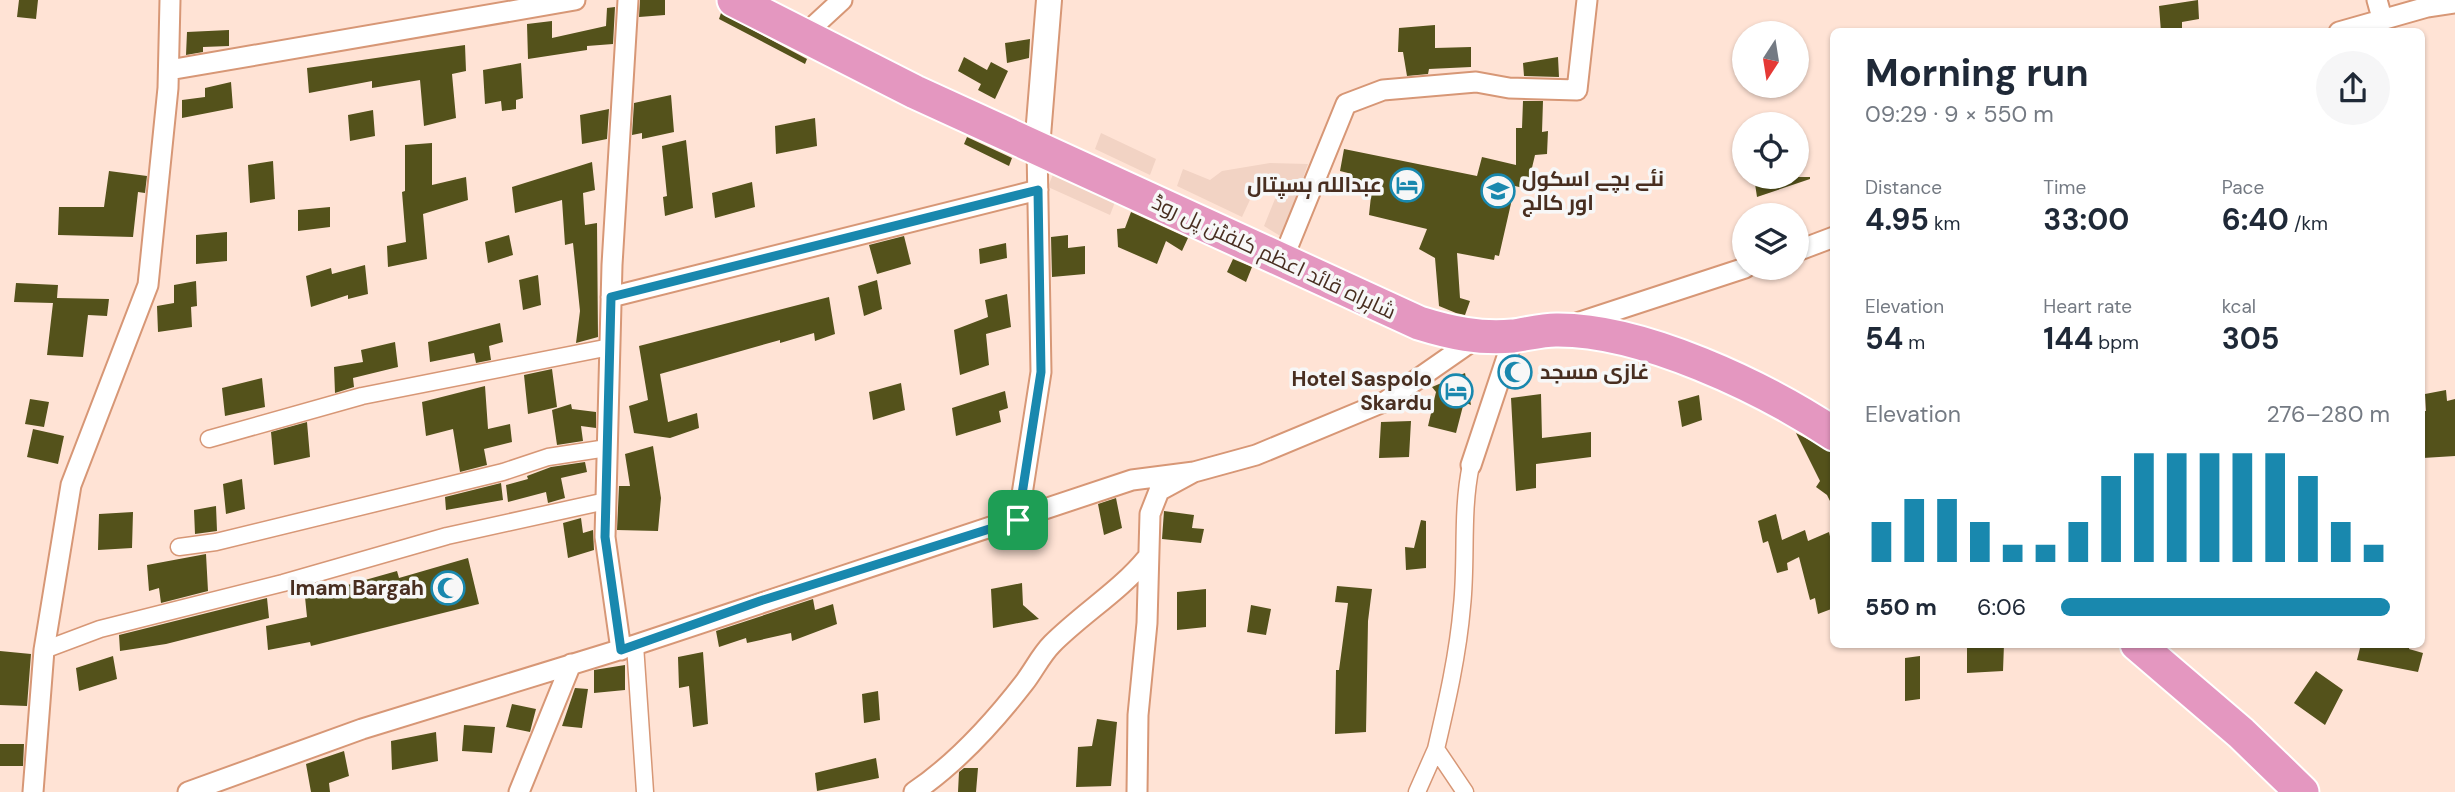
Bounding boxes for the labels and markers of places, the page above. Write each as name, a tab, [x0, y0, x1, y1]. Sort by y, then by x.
place label: نئے بچے اسکول اور کالج	[1522, 165, 1664, 217]
hotel icon: عبداللہ ہسپتال	[1388, 166, 1426, 204]
place label: عبداللہ ہسپتال	[1247, 171, 1382, 200]
school or university icon: نئے بچے اسکول اور کالج	[1479, 172, 1517, 210]
mosque icon: غازی مسجد	[1496, 353, 1534, 391]
place label: غازی مسجد	[1540, 358, 1649, 386]
place label: Hotel Saspolo Skardu	[1291, 365, 1432, 417]
hotel icon: Hotel Saspolo Skardu	[1437, 372, 1475, 410]
pin	[988, 490, 1048, 550]
mosque icon: Imam Bargah	[429, 569, 467, 607]
place label: Imam Bargah	[290, 574, 424, 602]

